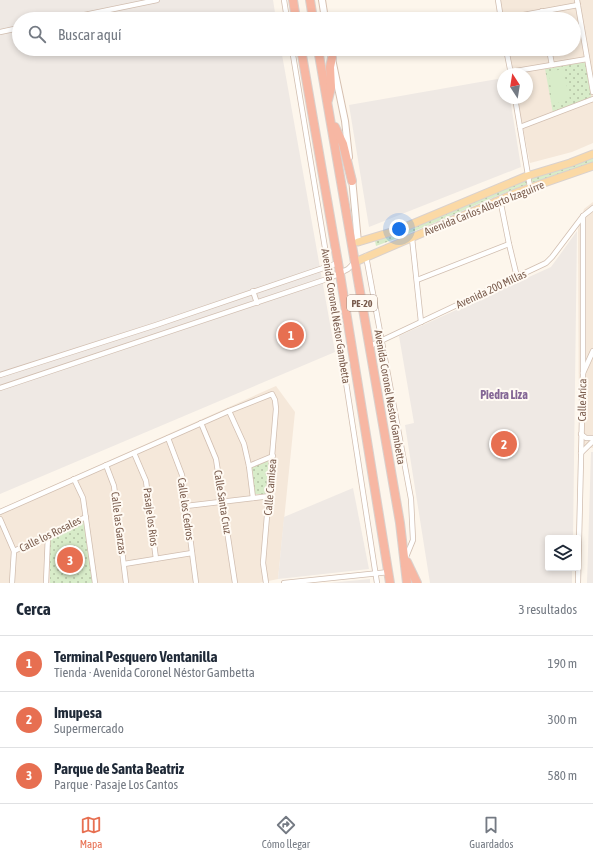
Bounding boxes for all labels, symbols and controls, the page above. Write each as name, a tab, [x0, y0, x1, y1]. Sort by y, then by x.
search box	[12, 12, 581, 56]
icon: search	[26, 23, 48, 45]
text: Buscar aquí	[58, 26, 121, 43]
north arrow	[497, 68, 533, 104]
street label: Avenida Carlos Alberto Izaguirre	[422, 178, 546, 238]
your location	[389, 219, 409, 239]
street label: Avenida Coronel Néstor Gambetta	[319, 248, 353, 384]
street label: Avenida 200 Millas	[454, 267, 528, 311]
road number: PE-20	[347, 295, 377, 311]
pin: 1	[278, 320, 304, 350]
street label: Avenida Coronel Nestor Gambetta	[372, 329, 408, 465]
street label: Calle Arica	[576, 379, 588, 421]
district label: Piedra Liza	[480, 388, 528, 402]
pin: 2	[491, 429, 517, 459]
street label: Calle Camisea	[262, 458, 278, 516]
street label: Calle Santa Cruz	[212, 469, 234, 535]
street label: Calle los Cedros	[176, 477, 196, 541]
street label: Pasaje los Rios	[141, 487, 161, 547]
street label: Calle las Garzas	[109, 491, 129, 555]
street label: Calle los Rosales	[17, 514, 83, 554]
map controls	[545, 535, 581, 571]
button: layers	[545, 535, 581, 571]
pin: 3	[57, 545, 83, 575]
text: Cerca	[16, 599, 51, 619]
text: 3 resultados	[518, 602, 577, 617]
text: Terminal Pesquero Ventanilla	[54, 648, 217, 665]
text: 1	[26, 656, 32, 671]
text: 190 m	[548, 656, 577, 671]
text: Tienda · Avenida Coronel Néstor Gambetta	[54, 665, 255, 680]
text: Imupesa	[54, 704, 102, 721]
text: 2	[26, 712, 32, 727]
text: 300 m	[548, 712, 577, 727]
text: Supermercado	[54, 721, 124, 736]
text: Parque de Santa Beatriz	[54, 760, 184, 777]
text: 3	[26, 768, 32, 783]
text: 580 m	[548, 768, 577, 783]
text: Parque · Pasaje Los Cantos	[54, 777, 178, 792]
tab: Mapa	[80, 814, 102, 850]
tab: Cómo llegar	[262, 814, 310, 850]
tab: Guardados	[469, 814, 513, 850]

